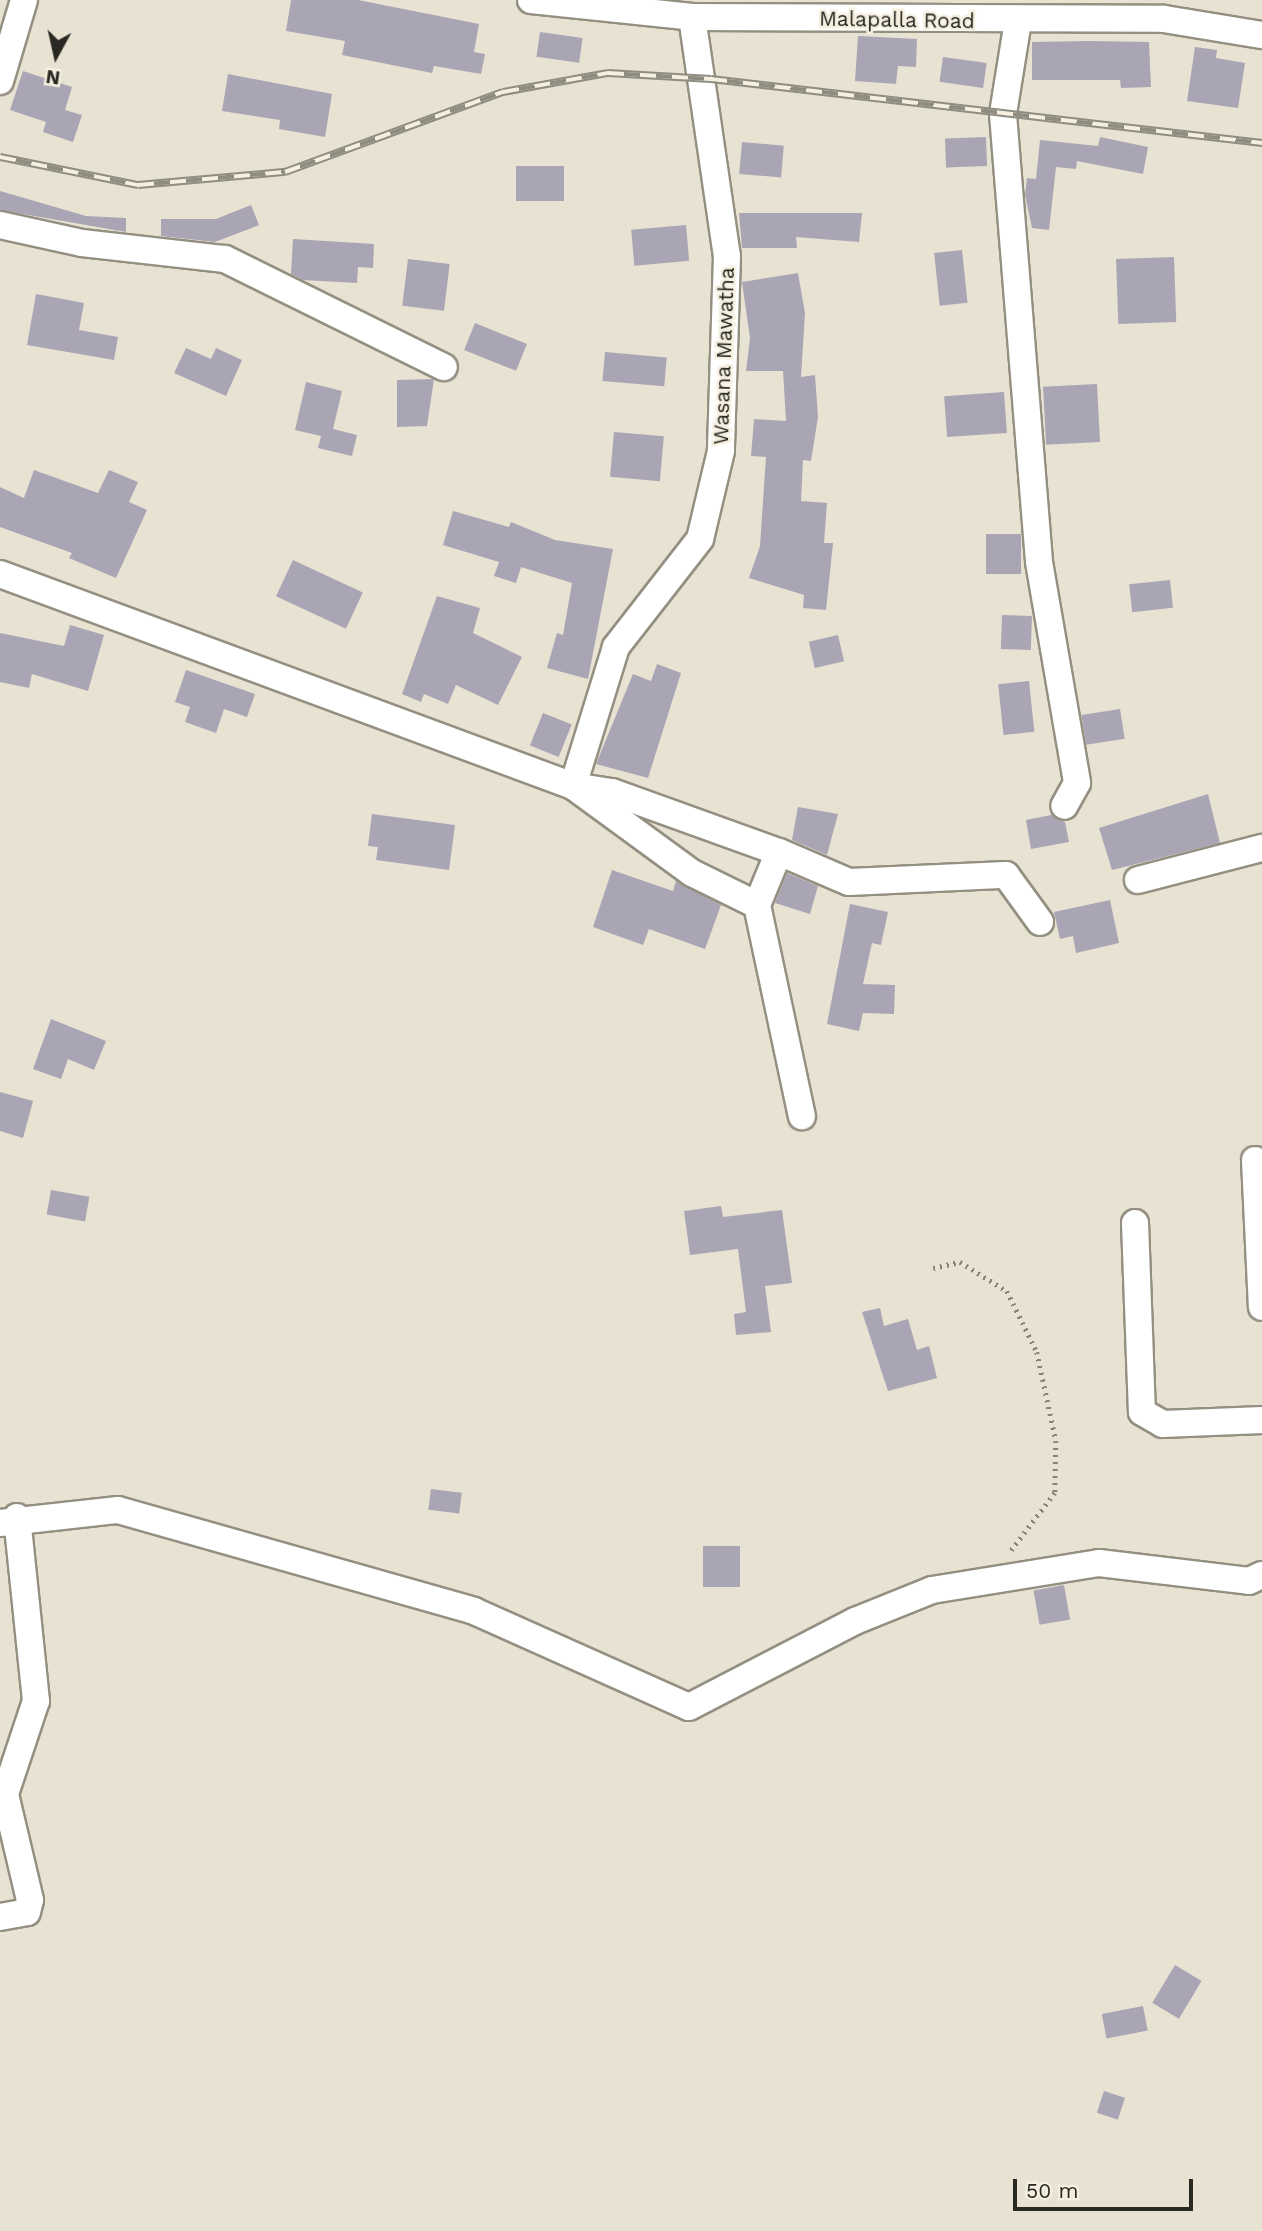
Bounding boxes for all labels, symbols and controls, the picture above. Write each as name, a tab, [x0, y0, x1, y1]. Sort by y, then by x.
street label: Malapalla Road	[819, 6, 975, 34]
north arrow	[21, 21, 91, 91]
text: N	[44, 65, 62, 90]
street label: Wasana Mawatha	[708, 267, 740, 445]
scale bar	[1017, 2164, 1197, 2208]
text: 50 m	[1026, 2178, 1078, 2203]

